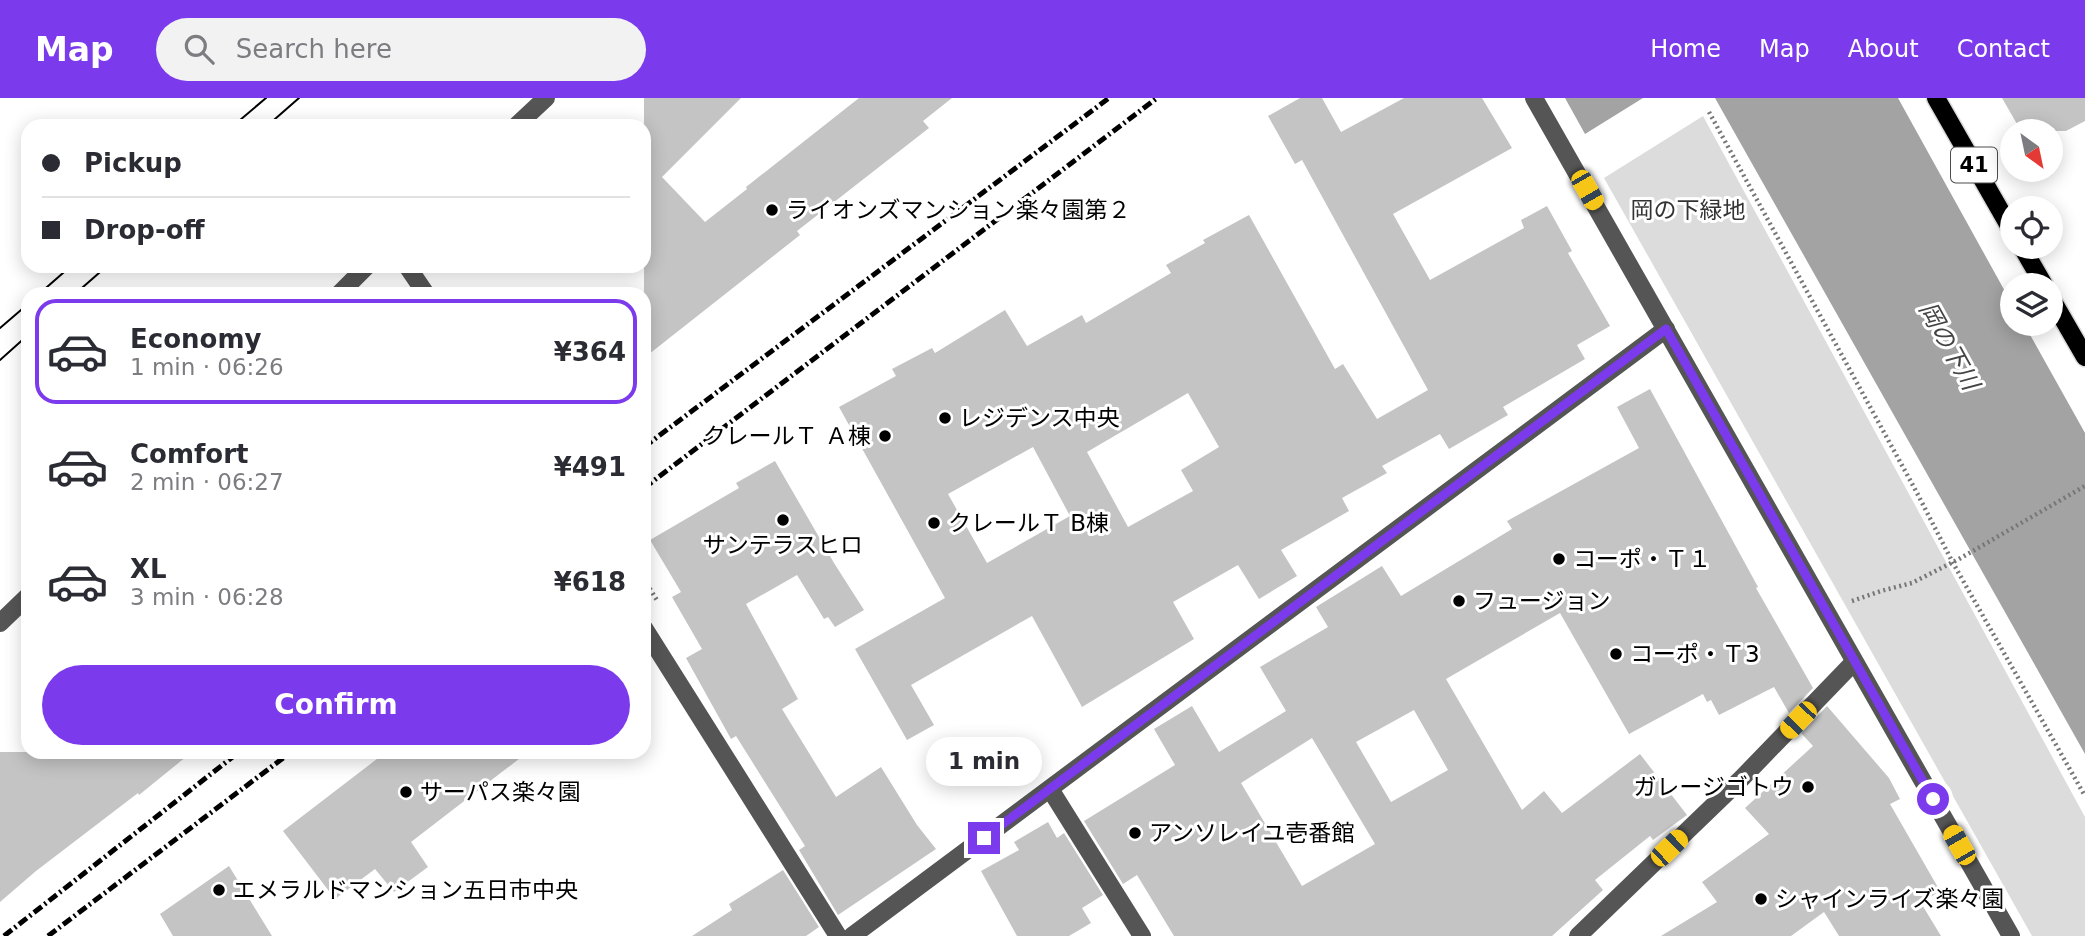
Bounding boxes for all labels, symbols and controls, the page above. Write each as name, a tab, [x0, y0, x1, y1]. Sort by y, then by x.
search box	[156, 18, 646, 81]
text: Map	[35, 30, 114, 69]
icon: search	[180, 30, 218, 68]
text: Search here	[236, 34, 392, 64]
text: Home	[1650, 35, 1721, 63]
text: Map	[1759, 35, 1810, 63]
text: About	[1848, 35, 1919, 63]
text: Contact	[1957, 35, 2050, 63]
north arrow	[2000, 119, 2063, 182]
map controls	[2000, 119, 2063, 336]
text: Pickup	[84, 148, 182, 178]
road number: 41	[1951, 148, 1997, 182]
car	[1568, 167, 1607, 213]
button: locate	[2000, 196, 2063, 259]
place label: ライオンズマンション楽々園第２	[786, 197, 1131, 223]
park label: 岡の下緑地	[1631, 197, 1746, 223]
marker: ライオンズマンション楽々園第２	[764, 202, 780, 218]
text: Drop-off	[84, 215, 205, 245]
button: layers	[2000, 273, 2063, 336]
water label: 岡の下川	[1913, 297, 1986, 397]
icon: car	[46, 320, 109, 383]
text: Economy	[130, 324, 261, 354]
text: ¥364	[554, 337, 626, 367]
text: 1 min · 06:26	[130, 354, 284, 380]
place label: レジデンス中央	[959, 405, 1120, 431]
marker: レジデンス中央	[937, 410, 953, 426]
place label: クレールＴ Ａ棟	[703, 423, 871, 449]
marker: クレールＴ Ａ棟	[877, 428, 893, 444]
icon: car	[46, 435, 109, 498]
text: Comfort	[130, 439, 248, 469]
text: ¥491	[554, 452, 626, 482]
text: 2 min · 06:27	[130, 469, 284, 495]
place label: クレールＴ B棟	[948, 510, 1109, 536]
marker: サンテラスヒロ	[775, 512, 791, 528]
marker: クレールＴ B棟	[926, 515, 942, 531]
place label: サンテラスヒロ	[703, 532, 863, 558]
place label: コーポ・Ｔ１	[1573, 546, 1711, 572]
icon: car	[46, 550, 109, 613]
marker: コーポ・Ｔ１	[1551, 551, 1567, 567]
text: XL	[130, 554, 167, 584]
text: ¥618	[554, 567, 626, 597]
text: 3 min · 06:28	[130, 584, 284, 610]
place label: フュージョン	[1473, 588, 1611, 614]
marker: フュージョン	[1451, 593, 1467, 609]
place label: コーポ・Ｔ3	[1630, 641, 1760, 667]
marker: コーポ・Ｔ3	[1608, 646, 1624, 662]
button: Confirm	[42, 665, 630, 745]
car	[1776, 698, 1821, 742]
callout: 1 min	[926, 736, 1042, 786]
text: 1 min	[948, 748, 1020, 774]
place label: ガレージゴトウ	[1633, 774, 1794, 800]
place label: サーパス楽々園	[420, 779, 581, 805]
marker: ガレージゴトウ	[1800, 779, 1816, 795]
route start	[1917, 783, 1949, 815]
marker: サーパス楽々園	[398, 784, 414, 800]
place label: アンソレイユ壱番館	[1149, 820, 1355, 846]
route end	[968, 822, 1000, 854]
car	[1940, 822, 1979, 868]
marker: アンソレイユ壱番館	[1127, 825, 1143, 841]
car	[1647, 826, 1692, 870]
place label: エメラルドマンション五日市中央	[233, 877, 578, 903]
marker: エメラルドマンション五日市中央	[211, 882, 227, 898]
place label: シャインライズ楽々園	[1775, 886, 2004, 912]
marker: シャインライズ楽々園	[1753, 891, 1769, 907]

